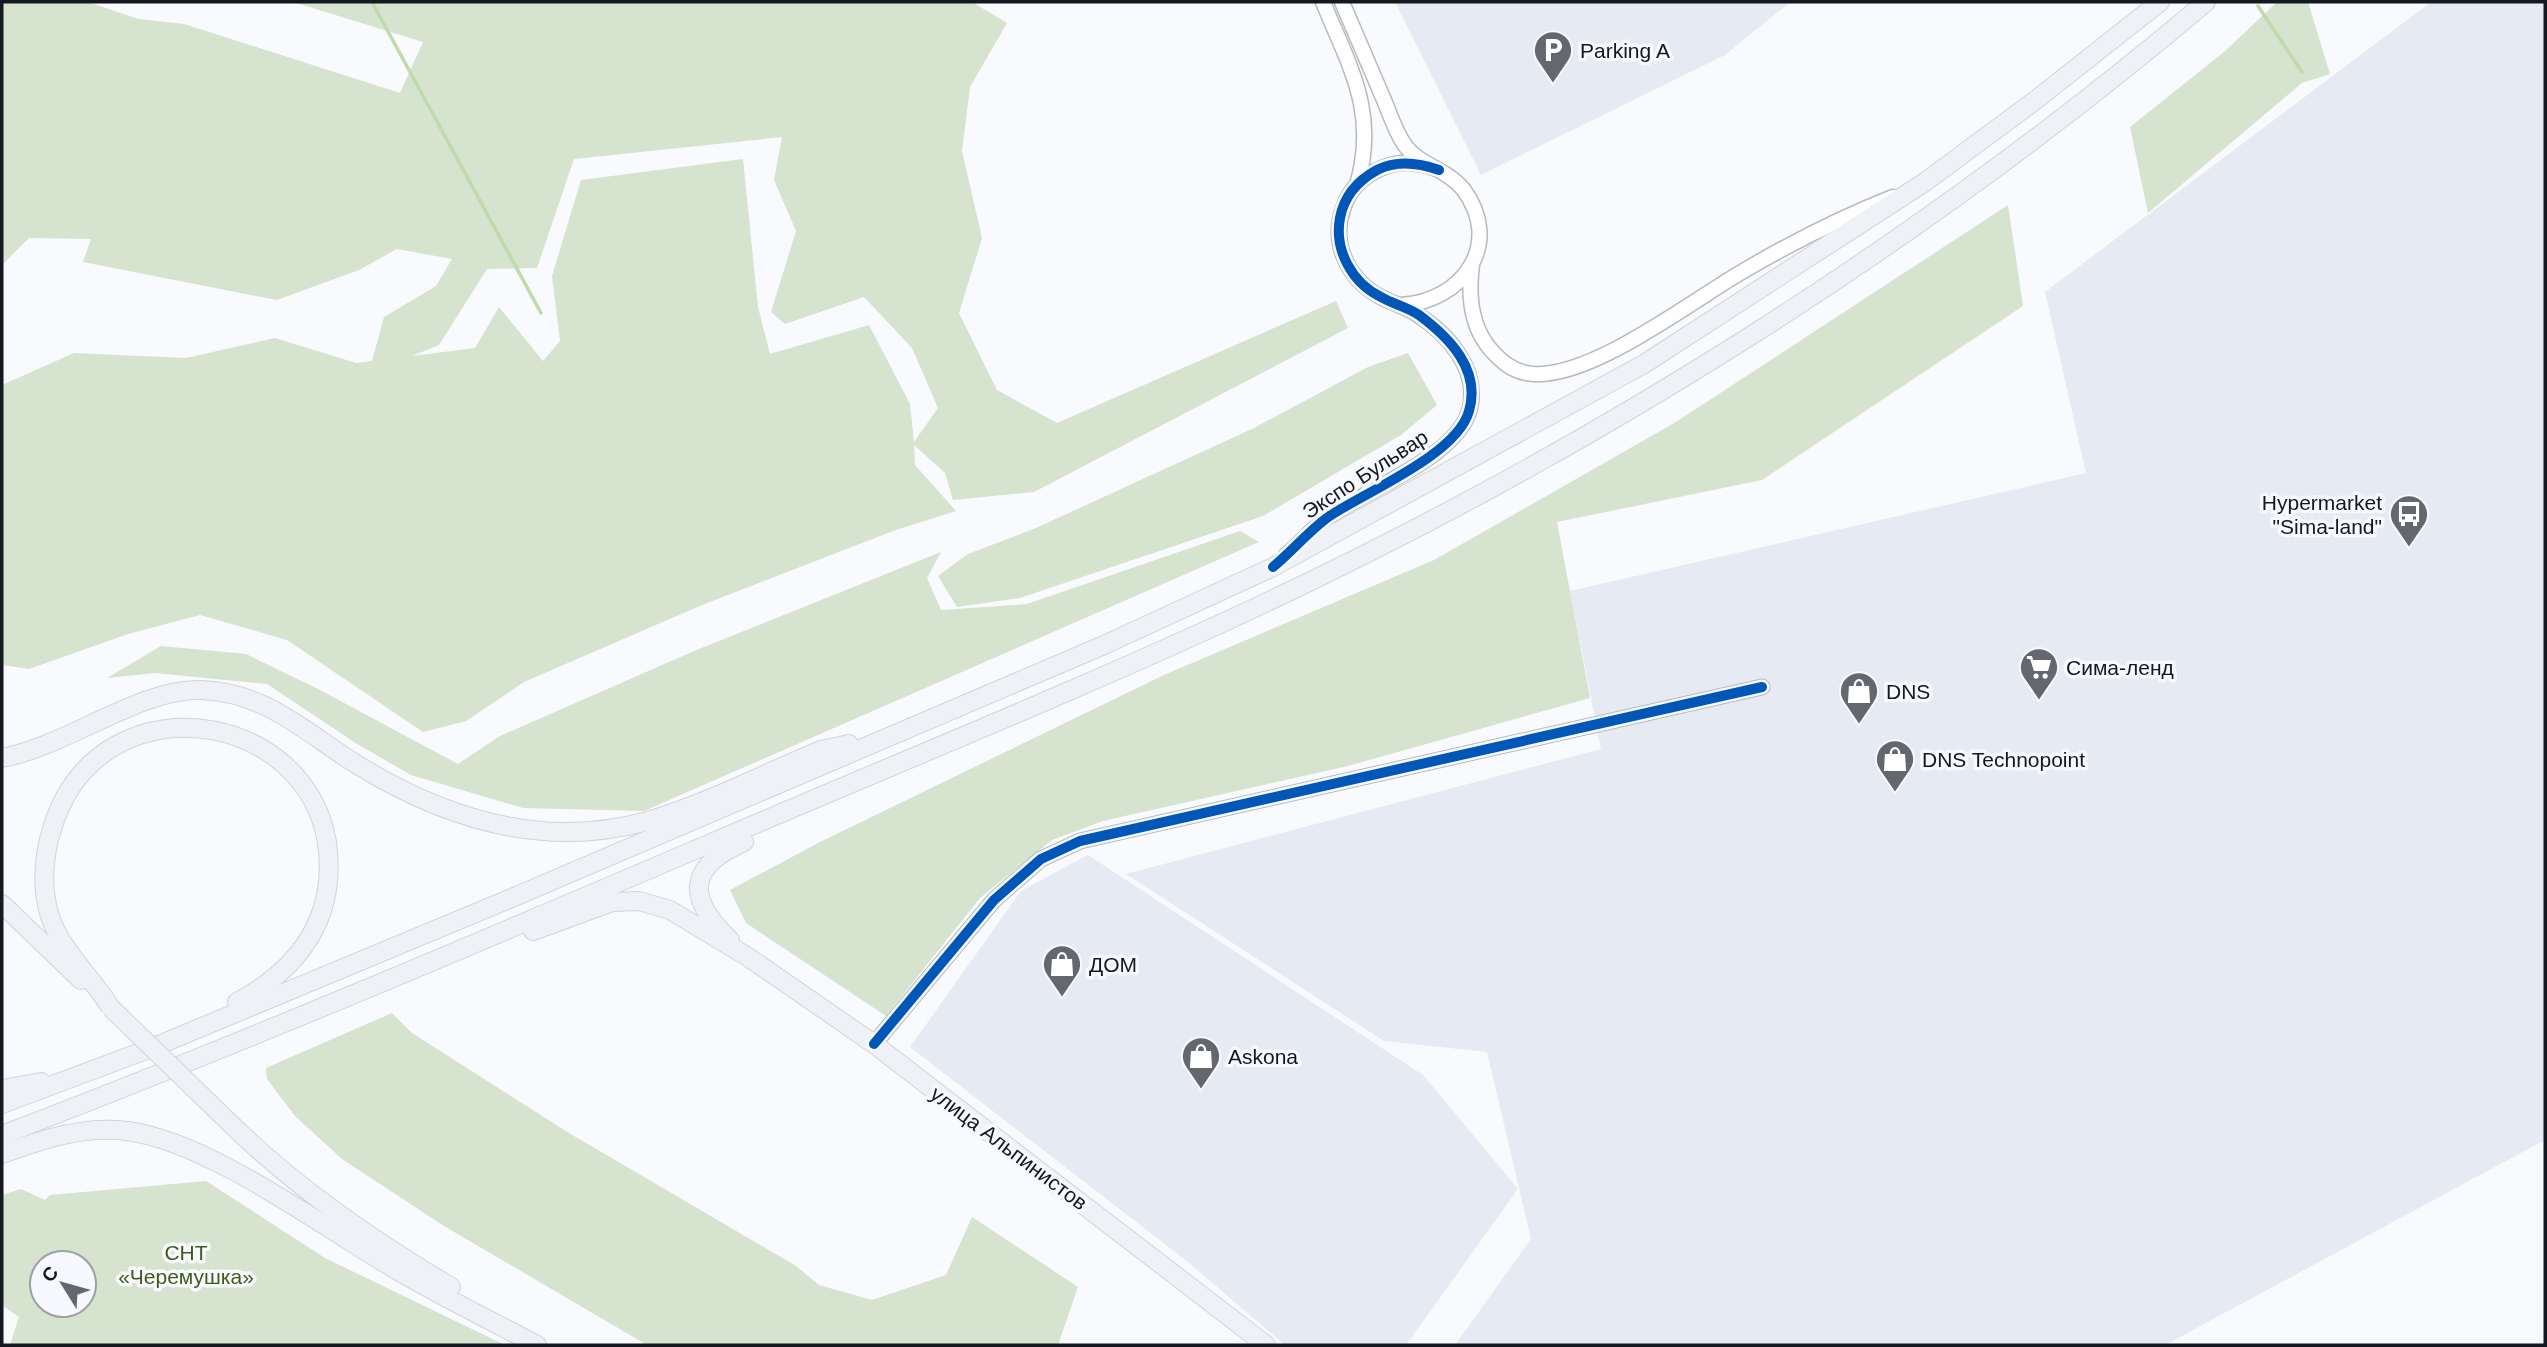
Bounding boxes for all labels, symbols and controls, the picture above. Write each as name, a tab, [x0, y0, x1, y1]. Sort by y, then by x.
parking icon: Parking A	[1532, 29, 1574, 84]
place label: Parking A	[1580, 39, 1670, 62]
street label: Экспо Бульвар	[1298, 425, 1432, 523]
place label: Hypermarket "Sima-land"	[2262, 491, 2382, 538]
bus stop icon: Hypermarket "Sima-land"	[2388, 493, 2430, 548]
supermarket icon: Сима-ленд	[2018, 646, 2060, 701]
place label: Сима-ленд	[2066, 656, 2174, 679]
shop icon: DNS	[1838, 670, 1880, 725]
place label: DNS	[1886, 680, 1930, 703]
shop icon: DNS Technopoint	[1874, 738, 1916, 793]
place label: DNS Technopoint	[1922, 748, 2085, 771]
shop icon: ДОМ	[1041, 943, 1083, 998]
place label: ДОМ	[1089, 953, 1137, 976]
shop icon: Askona	[1180, 1035, 1222, 1090]
place label: Askona	[1228, 1045, 1298, 1068]
street label: улица Альпинистов	[926, 1082, 1092, 1214]
park label: СНТ «Черемушка»	[118, 1241, 254, 1288]
north arrow	[28, 1249, 98, 1319]
text: С	[37, 1262, 63, 1286]

